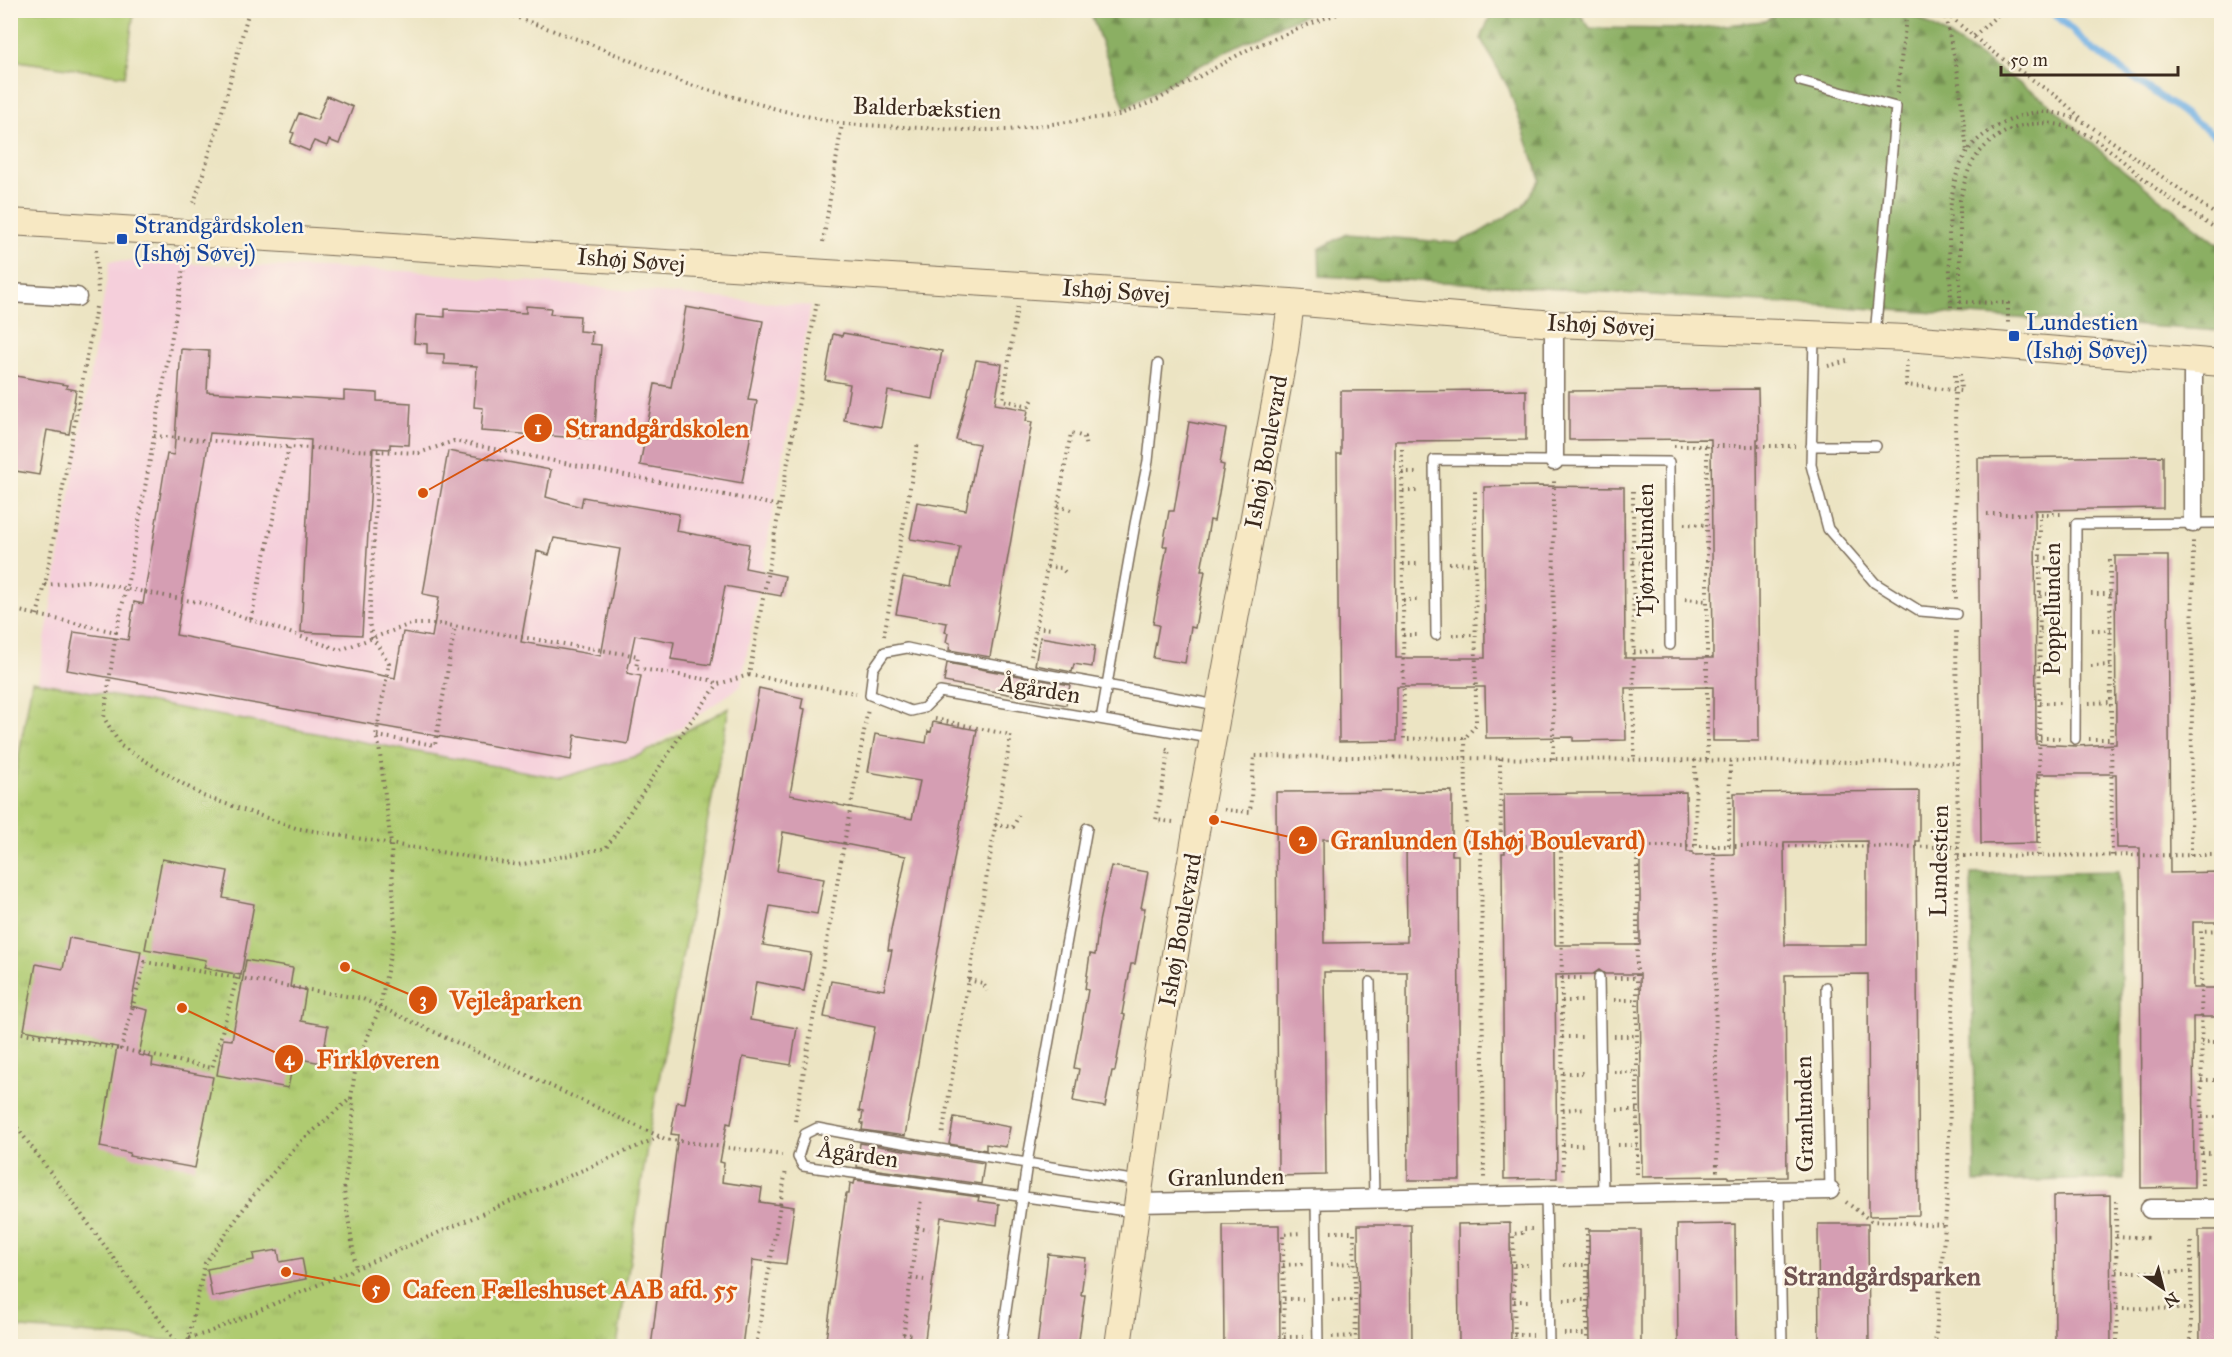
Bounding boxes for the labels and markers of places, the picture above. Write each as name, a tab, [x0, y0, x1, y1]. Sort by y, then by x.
place label: Strandgårdskolen (Ishøj Søvej)	[134, 210, 304, 268]
marker: Strandgårdskolen (Ishøj Søvej)	[115, 232, 129, 246]
place label: Lundestien (Ishøj Søvej)	[2026, 307, 2148, 365]
marker: Lundestien (Ishøj Søvej)	[2007, 329, 2021, 343]
callout: Strandgårdskolen	[523, 406, 761, 450]
callout: Granlunden (Ishøj Boulevard)	[1288, 818, 1657, 862]
callout: Vejleåparken	[408, 978, 594, 1022]
callout: Firkløveren	[274, 1037, 452, 1081]
callout: Cafeen Fælleshuset AAB afd. 55	[361, 1267, 750, 1311]

